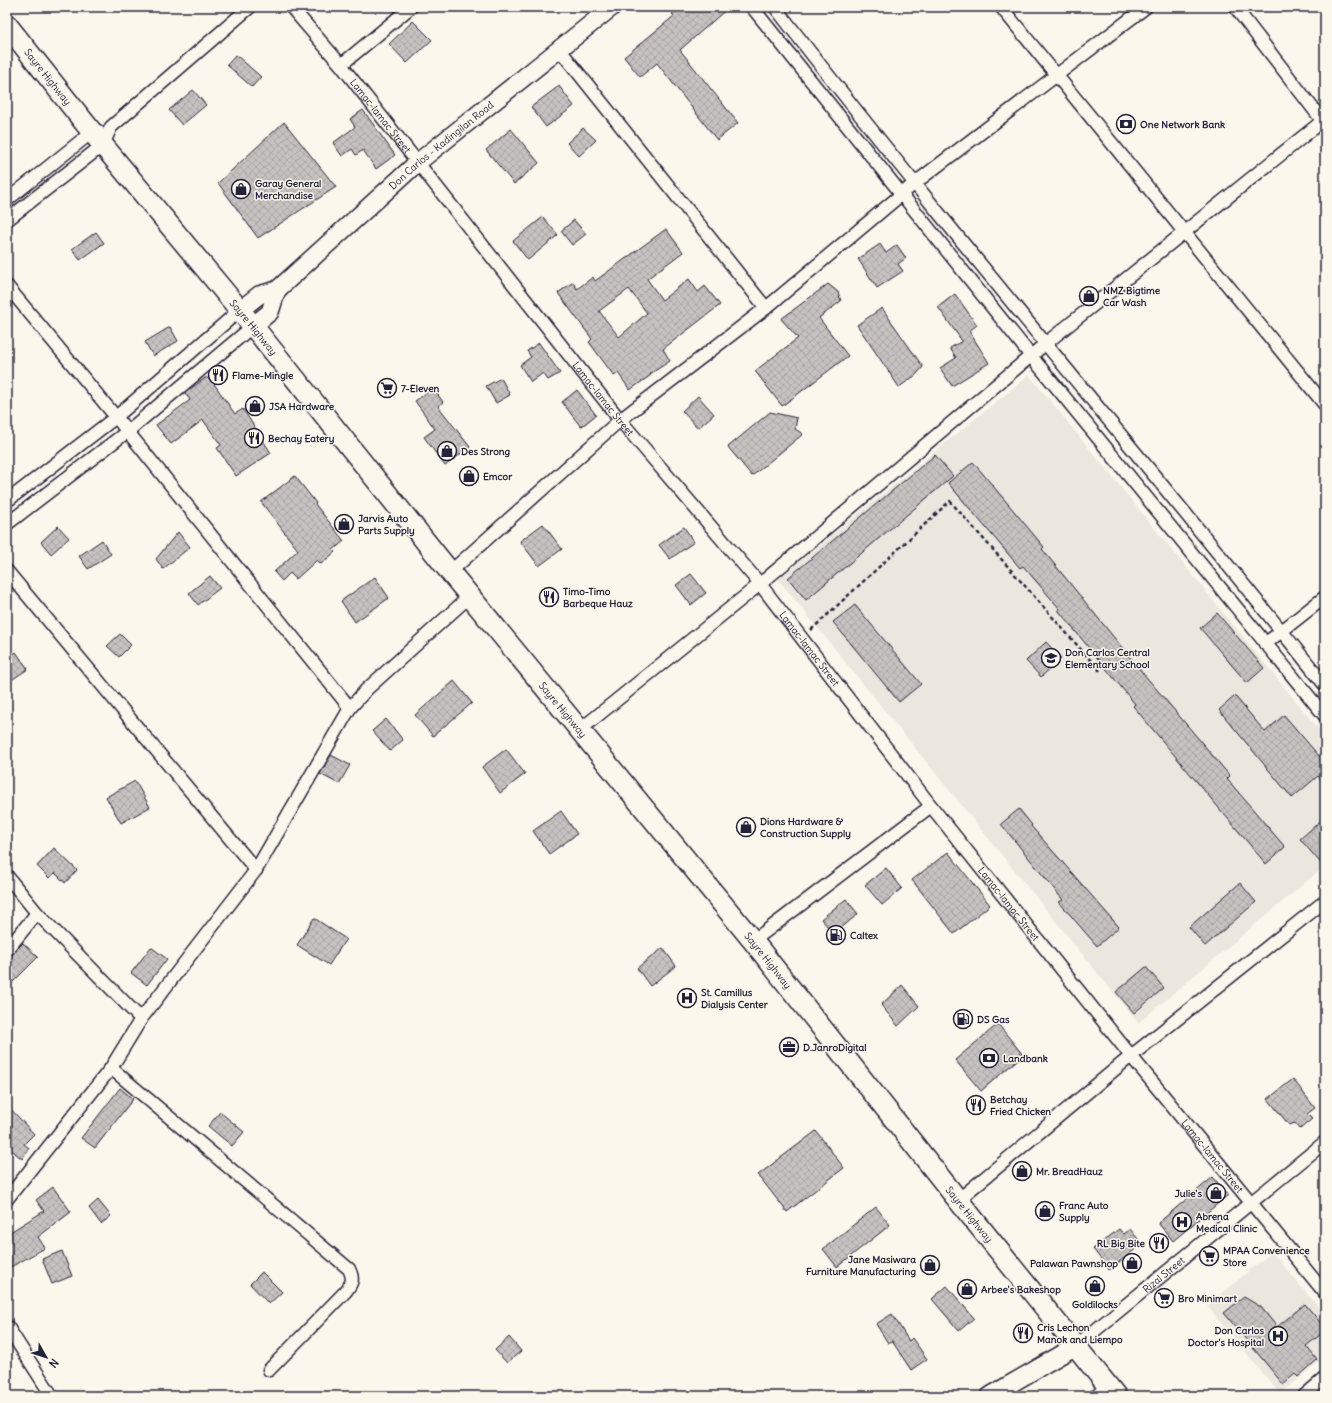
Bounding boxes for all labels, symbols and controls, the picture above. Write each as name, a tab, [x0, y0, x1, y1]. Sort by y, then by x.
street label: Sayre Highway	[22, 46, 74, 108]
street label: Lamac-lamac Street	[348, 76, 414, 156]
street label: Don Carlos - Kadingilan Road	[386, 98, 496, 192]
bank icon: One Network Bank	[1115, 113, 1137, 135]
place label: One Network Bank	[1140, 118, 1225, 131]
place label: Garay General Merchandise	[255, 177, 321, 202]
shop icon: Garay General Merchandise	[230, 178, 252, 200]
place label: NMZ Bigtime Car Wash	[1103, 284, 1161, 309]
shop icon: NMZ Bigtime Car Wash	[1078, 285, 1100, 307]
street label: Sayre Highway	[227, 296, 280, 358]
street label: Lamac-lamac Street	[570, 359, 637, 439]
restaurant icon: Flame-Mingle	[207, 364, 229, 386]
place label: Flame-Mingle	[232, 369, 294, 382]
supermarket icon: 7-Eleven	[376, 377, 398, 399]
place label: 7-Eleven	[401, 382, 440, 395]
shop icon: JSA Hardware	[244, 395, 266, 417]
place label: JSA Hardware	[269, 400, 335, 413]
restaurant icon: Bechay Eatery	[243, 427, 265, 449]
place label: Bechay Eatery	[268, 432, 335, 445]
shop icon: Des Strong	[436, 440, 458, 462]
place label: Des Strong	[461, 445, 511, 458]
shop icon: Emcor	[458, 465, 480, 487]
place label: Emcor	[483, 470, 513, 483]
place label: Jarvis Auto Parts Supply	[358, 512, 415, 537]
shop icon: Jarvis Auto Parts Supply	[333, 513, 355, 535]
place label: Timo-Timo Barbeque Hauz	[563, 585, 633, 610]
restaurant icon: Timo-Timo Barbeque Hauz	[538, 586, 560, 608]
street label: Lamac-lamac Street	[777, 608, 843, 689]
place label: Don Carlos Central Elementary School	[1065, 646, 1150, 671]
school or university icon: Don Carlos Central Elementary School	[1040, 647, 1062, 669]
street label: Sayre Highway	[536, 679, 590, 740]
place label: Dions Hardware & Construction Supply	[760, 815, 851, 840]
shop icon: Dions Hardware & Construction Supply	[735, 816, 757, 838]
street label: Lamac-lamac Street	[976, 864, 1043, 944]
fuel station icon: Caltex	[825, 924, 847, 946]
street label: Sayre Highway	[742, 929, 795, 991]
place label: Caltex	[850, 929, 878, 942]
place label: St. Camillus Dialysis Center	[701, 986, 769, 1011]
hospital icon: St. Camillus Dialysis Center	[676, 987, 698, 1009]
fuel station icon: DS Gas	[952, 1008, 974, 1030]
place label: DS Gas	[977, 1013, 1010, 1026]
office icon: D.JanroDigital	[778, 1036, 800, 1058]
place label: D.JanroDigital	[803, 1041, 867, 1054]
bank icon: Landbank	[978, 1047, 1000, 1069]
place label: Landbank	[1003, 1052, 1048, 1065]
place label: Betchay Fried Chicken	[990, 1093, 1051, 1118]
restaurant icon: Betchay Fried Chicken	[965, 1094, 987, 1116]
street label: Lamac-lamac Street	[1179, 1116, 1247, 1196]
shop icon: Mr. BreadHauz	[1011, 1160, 1033, 1182]
place label: Mr. BreadHauz	[1036, 1165, 1103, 1178]
shop icon: Julie's	[1205, 1182, 1227, 1204]
street label: Sayre Highway	[943, 1183, 996, 1245]
place label: Julie's	[1175, 1187, 1202, 1200]
place label: Franc Auto Supply	[1059, 1199, 1109, 1224]
shop icon: Franc Auto Supply	[1034, 1200, 1056, 1222]
place label: Abrena Medical Clinic	[1196, 1210, 1257, 1235]
hospital icon: Abrena Medical Clinic	[1171, 1211, 1193, 1233]
restaurant icon: RL Big Bite	[1148, 1232, 1170, 1254]
place label: RL Big Bite	[1097, 1237, 1146, 1250]
place label: MPAA Convenience Store	[1223, 1244, 1310, 1269]
supermarket icon: MPAA Convenience Store	[1198, 1245, 1220, 1267]
shop icon: Palawan Pawnshop	[1121, 1252, 1143, 1274]
place label: Jane Masiwara Furniture Manufacturing	[806, 1253, 916, 1278]
street label: Rizal Street	[1140, 1253, 1188, 1295]
shop icon: Jane Masiwara Furniture Manufacturing	[919, 1254, 941, 1276]
place label: Palawan Pawnshop	[1030, 1257, 1118, 1270]
shop icon: Goldilocks	[1084, 1275, 1106, 1297]
shop icon: Arbee's Bakeshop	[956, 1278, 978, 1300]
place label: Arbee's Bakeshop	[981, 1283, 1061, 1296]
supermarket icon: Bro Minimart	[1153, 1287, 1175, 1309]
place label: Bro Minimart	[1178, 1292, 1237, 1305]
place label: Goldilocks	[1072, 1298, 1118, 1311]
place label: Cris Lechon Manok and Liempo	[1037, 1321, 1123, 1346]
restaurant icon: Cris Lechon Manok and Liempo	[1012, 1322, 1034, 1344]
place label: Don Carlos Doctor's Hospital	[1188, 1324, 1264, 1349]
hospital icon: Don Carlos Doctor's Hospital	[1267, 1325, 1289, 1347]
north arrow	[26, 1337, 66, 1377]
text: N	[46, 1356, 62, 1371]

